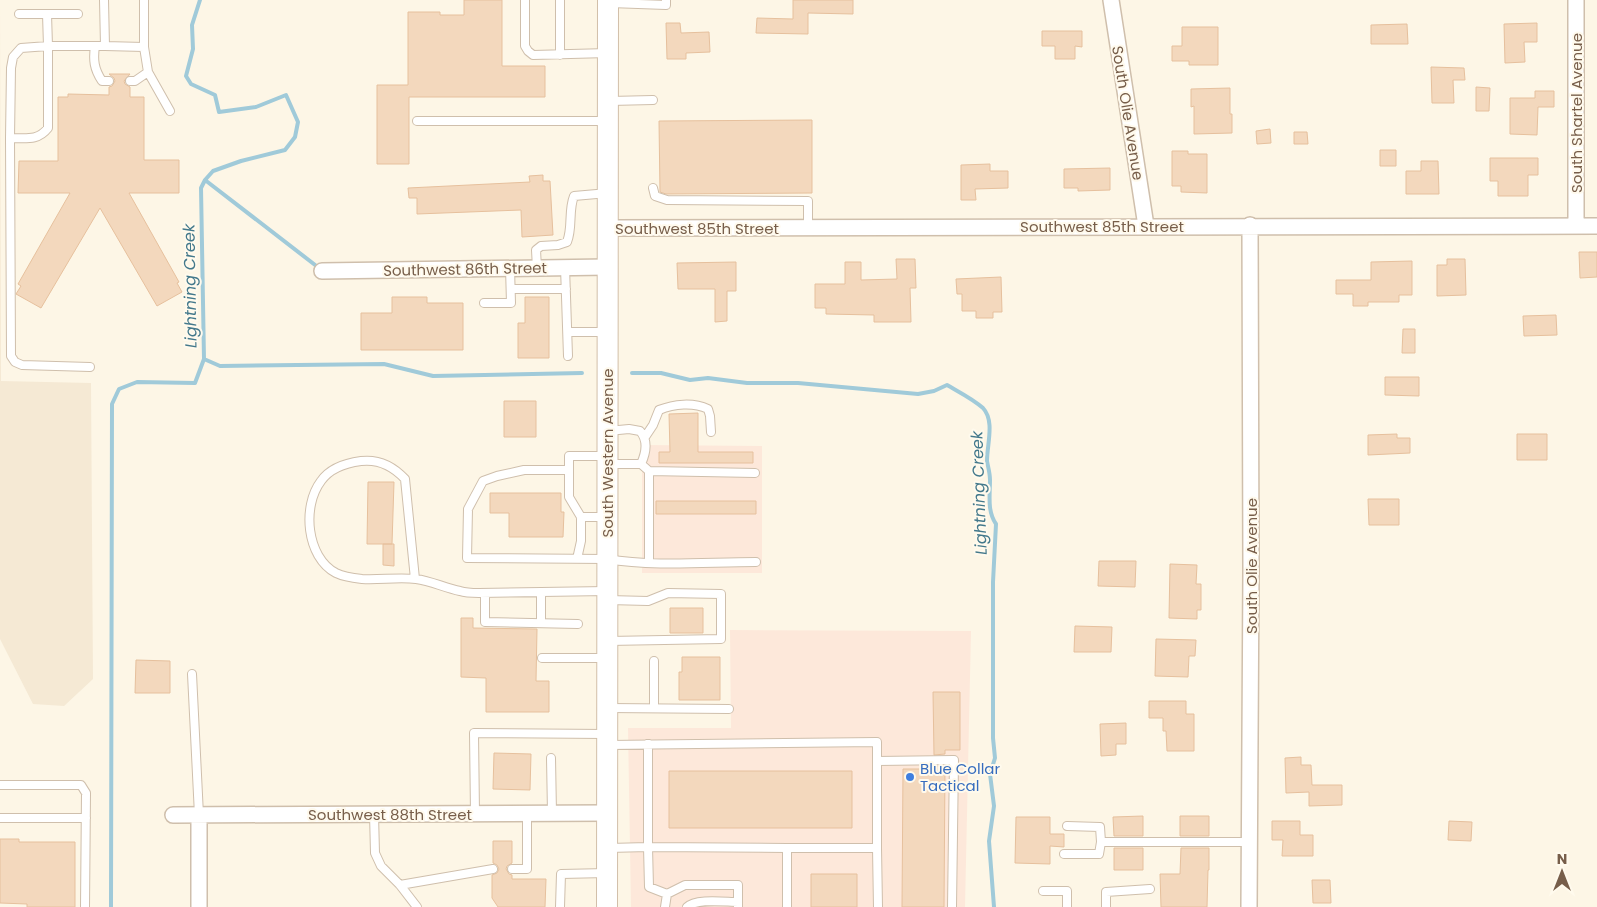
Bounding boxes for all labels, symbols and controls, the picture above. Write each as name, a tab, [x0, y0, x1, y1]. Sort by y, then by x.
street label: South Shartel Avenue	[1566, 33, 1587, 193]
street label: South Olie Avenue	[1107, 44, 1149, 182]
street label: Southwest 85th Street	[1020, 216, 1184, 237]
street label: Southwest 85th Street	[615, 218, 779, 239]
water label: Lightning Creek	[177, 223, 203, 348]
street label: Southwest 86th Street	[383, 257, 547, 281]
street label: South Western Avenue	[597, 368, 618, 538]
water label: Lightning Creek	[965, 430, 993, 555]
street label: South Olie Avenue	[1241, 498, 1262, 634]
place label: Blue Collar Tactical	[920, 758, 1000, 796]
marker: Blue Collar Tactical	[904, 771, 916, 783]
street label: Southwest 88th Street	[308, 804, 472, 825]
north arrow	[1537, 847, 1587, 897]
text: N	[1557, 849, 1567, 869]

